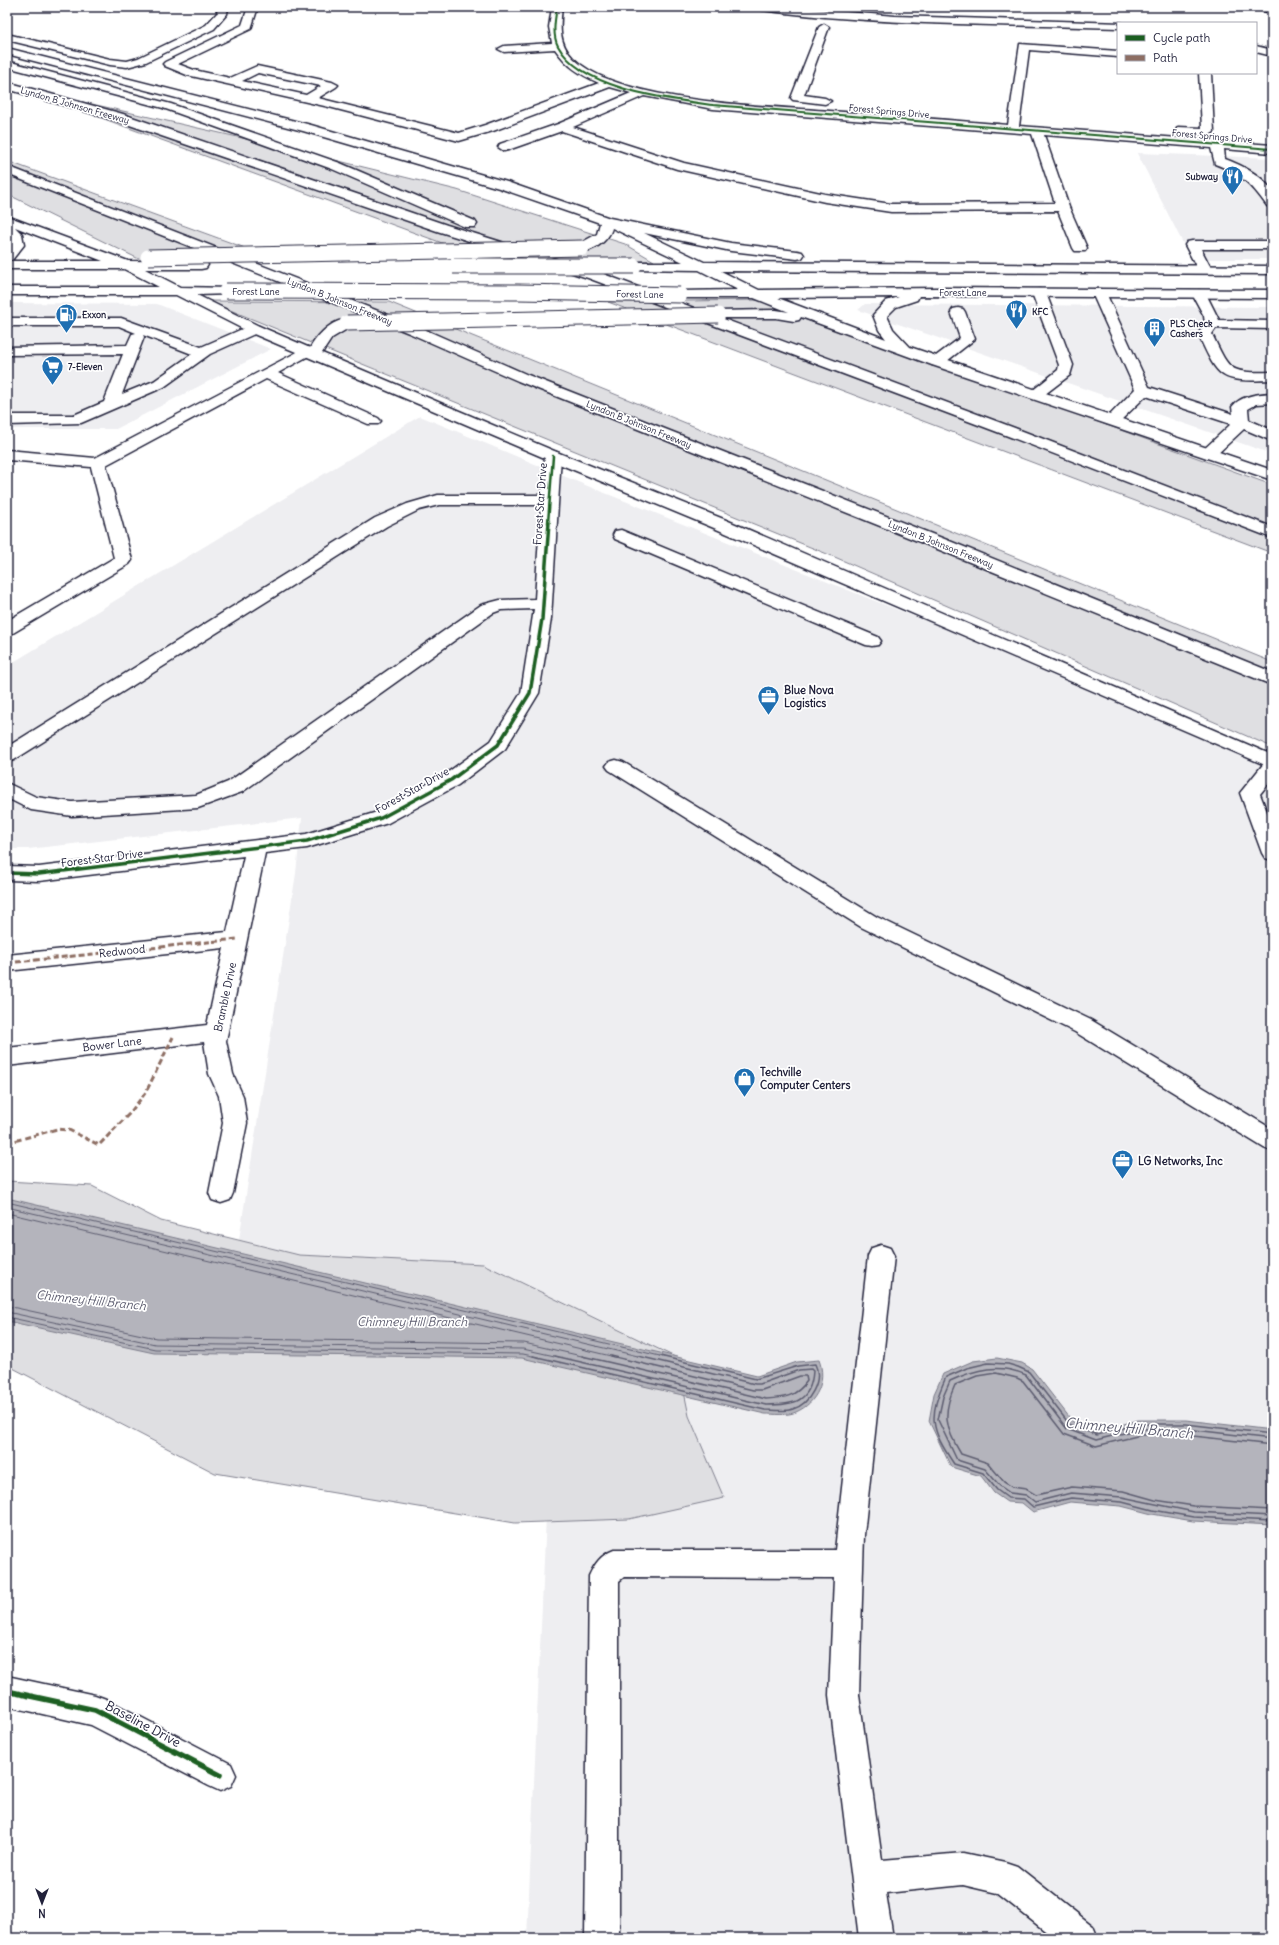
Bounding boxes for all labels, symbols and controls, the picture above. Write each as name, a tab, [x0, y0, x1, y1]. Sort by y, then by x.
legend	[1117, 22, 1257, 74]
text: Cycle path	[1153, 30, 1210, 45]
text: Path	[1153, 50, 1178, 65]
street label: Lyndon B Johnson Freeway	[19, 84, 131, 126]
street label: Forest Springs Drive	[848, 102, 930, 120]
street label: Forest Springs Drive	[1171, 127, 1253, 145]
restaurant icon: Subway	[1220, 163, 1246, 196]
place label: Subway	[1185, 171, 1218, 183]
street label: Lyndon B Johnson Freeway	[286, 275, 394, 327]
street label: Forest Lane	[232, 286, 280, 297]
street label: Forest Lane	[939, 287, 987, 298]
street label: Forest Lane	[616, 288, 664, 300]
restaurant icon: KFC	[1003, 298, 1029, 331]
fuel station icon: Exxon	[53, 301, 79, 334]
place label: KFC	[1032, 306, 1049, 317]
place label: Exxon	[82, 309, 107, 320]
building icon: PLS Check Cashers	[1141, 315, 1167, 348]
place label: PLS Check Cashers	[1170, 318, 1213, 339]
supermarket icon: 7-Eleven	[39, 353, 65, 386]
place label: 7-Eleven	[68, 361, 103, 372]
street label: Lyndon B Johnson Freeway	[585, 398, 693, 450]
street label: Forest Star Drive	[530, 462, 550, 546]
street label: Lyndon B Johnson Freeway	[887, 518, 995, 570]
office icon: Blue Nova Logistics	[756, 683, 782, 716]
place label: Blue Nova Logistics	[784, 683, 835, 711]
street label: Forest Star Drive	[373, 764, 451, 816]
street label: Forest Star Drive	[60, 846, 144, 870]
street label: Redwood	[98, 942, 146, 960]
street label: Bramble Drive	[211, 961, 239, 1033]
street label: Bower Lane	[82, 1033, 142, 1055]
shop icon: Techville Computer Centers	[731, 1065, 757, 1098]
place label: Techville Computer Centers	[760, 1065, 850, 1093]
office icon: LG Networks, Inc	[1109, 1148, 1135, 1181]
place label: LG Networks, Inc	[1138, 1154, 1223, 1168]
water label: Chimney Hill Branch	[35, 1287, 148, 1313]
water label: Chimney Hill Branch	[357, 1314, 468, 1329]
water label: Chimney Hill Branch	[1064, 1413, 1195, 1443]
street label: Baseline Drive	[102, 1697, 184, 1751]
north arrow	[22, 1883, 62, 1923]
text: N	[38, 1906, 46, 1920]

